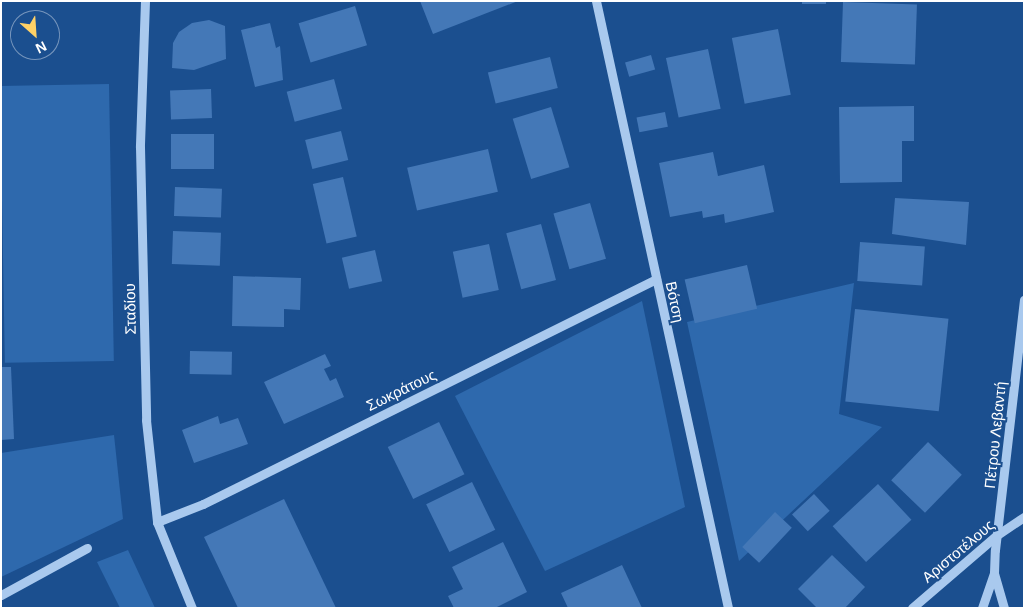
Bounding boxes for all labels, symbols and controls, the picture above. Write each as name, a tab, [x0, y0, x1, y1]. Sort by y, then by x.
north arrow	[10, 10, 60, 60]
text: N	[33, 38, 49, 57]
street label: Βότση	[662, 280, 688, 324]
street label: Σταδίου	[121, 283, 139, 335]
street label: Σωκράτους	[363, 365, 439, 415]
street label: Πέτρου Λεβαντή	[980, 380, 1010, 490]
street label: Αριστοτέλους	[918, 516, 998, 586]

